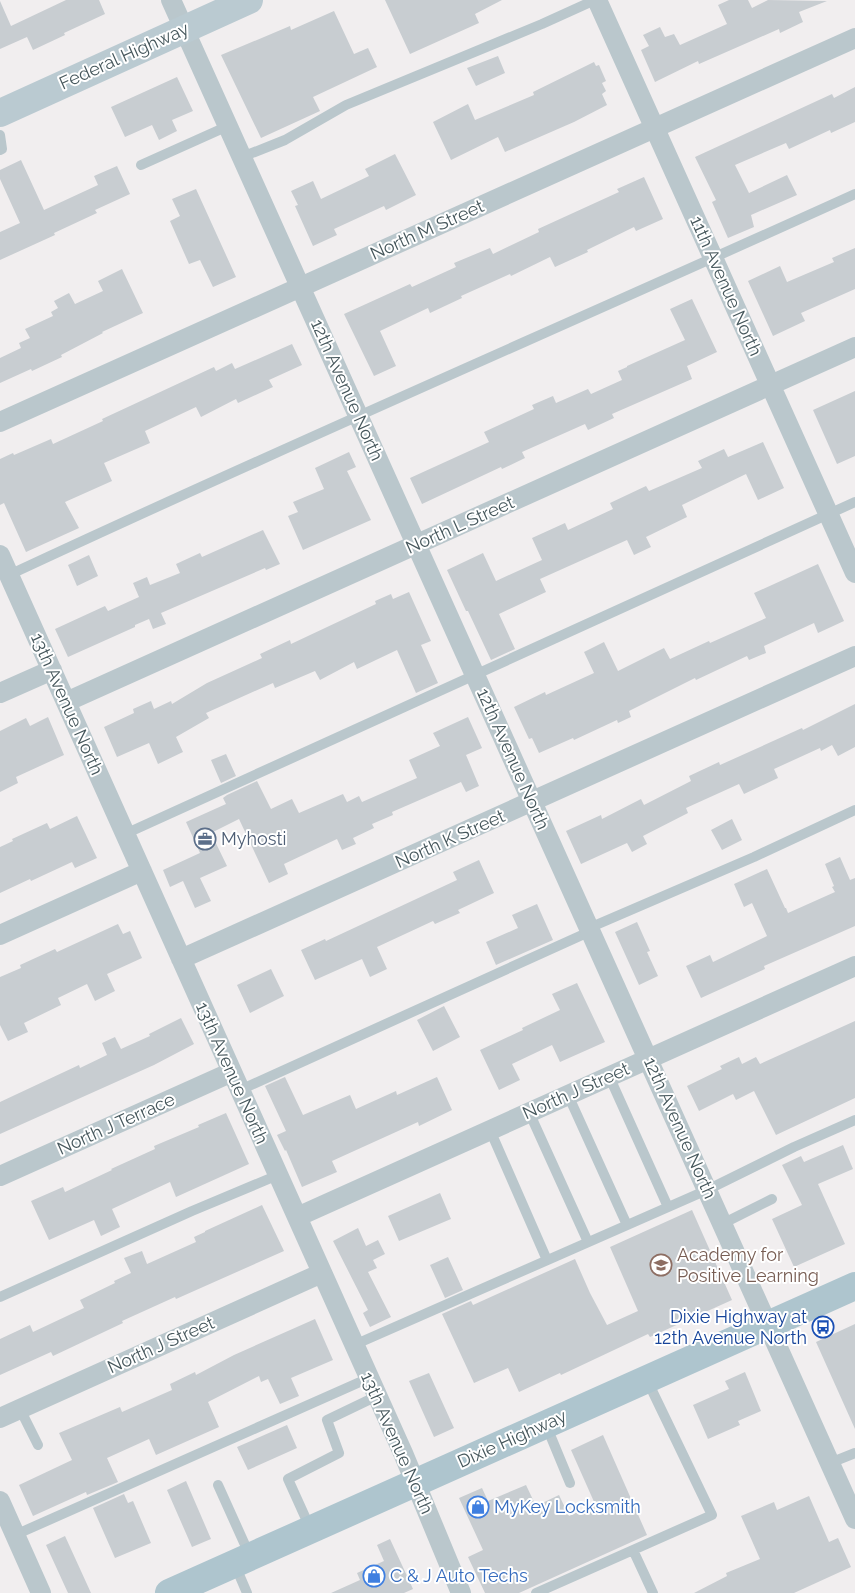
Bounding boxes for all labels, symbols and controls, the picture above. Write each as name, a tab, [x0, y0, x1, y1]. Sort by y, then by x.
street label: Federal Highway	[56, 17, 192, 94]
street label: North M Street	[367, 195, 487, 264]
street label: 11th Avenue North	[686, 213, 767, 359]
street label: 12th Avenue North	[307, 316, 388, 464]
street label: North L Street	[402, 491, 517, 558]
street label: 13th Avenue North	[27, 630, 108, 778]
street label: 12th Avenue North	[473, 685, 554, 833]
street label: North K Street	[392, 805, 508, 872]
office icon: Myhosti	[193, 827, 217, 851]
place label: Myhosti	[221, 828, 286, 849]
street label: 13th Avenue North	[192, 999, 273, 1147]
street label: 12th Avenue North	[640, 1054, 721, 1202]
street label: North J Street	[519, 1058, 632, 1123]
street label: North J Terrace	[54, 1088, 178, 1159]
place label: Academy for Positive Learning	[677, 1244, 819, 1286]
school or university icon: Academy for Positive Learning	[649, 1253, 673, 1277]
place label: Dixie Highway at 12th Avenue North	[654, 1306, 807, 1348]
street label: North J Street	[104, 1312, 217, 1377]
bus stop icon: Dixie Highway at 12th Avenue North	[811, 1315, 835, 1339]
street label: 13th Avenue North	[357, 1369, 438, 1517]
street label: Dixie Highway	[454, 1405, 570, 1472]
shop icon: MyKey Locksmith	[466, 1495, 490, 1519]
place label: MyKey Locksmith	[494, 1496, 641, 1517]
shop icon: C & J Auto Techs	[362, 1564, 386, 1588]
place label: C & J Auto Techs	[390, 1565, 528, 1586]

